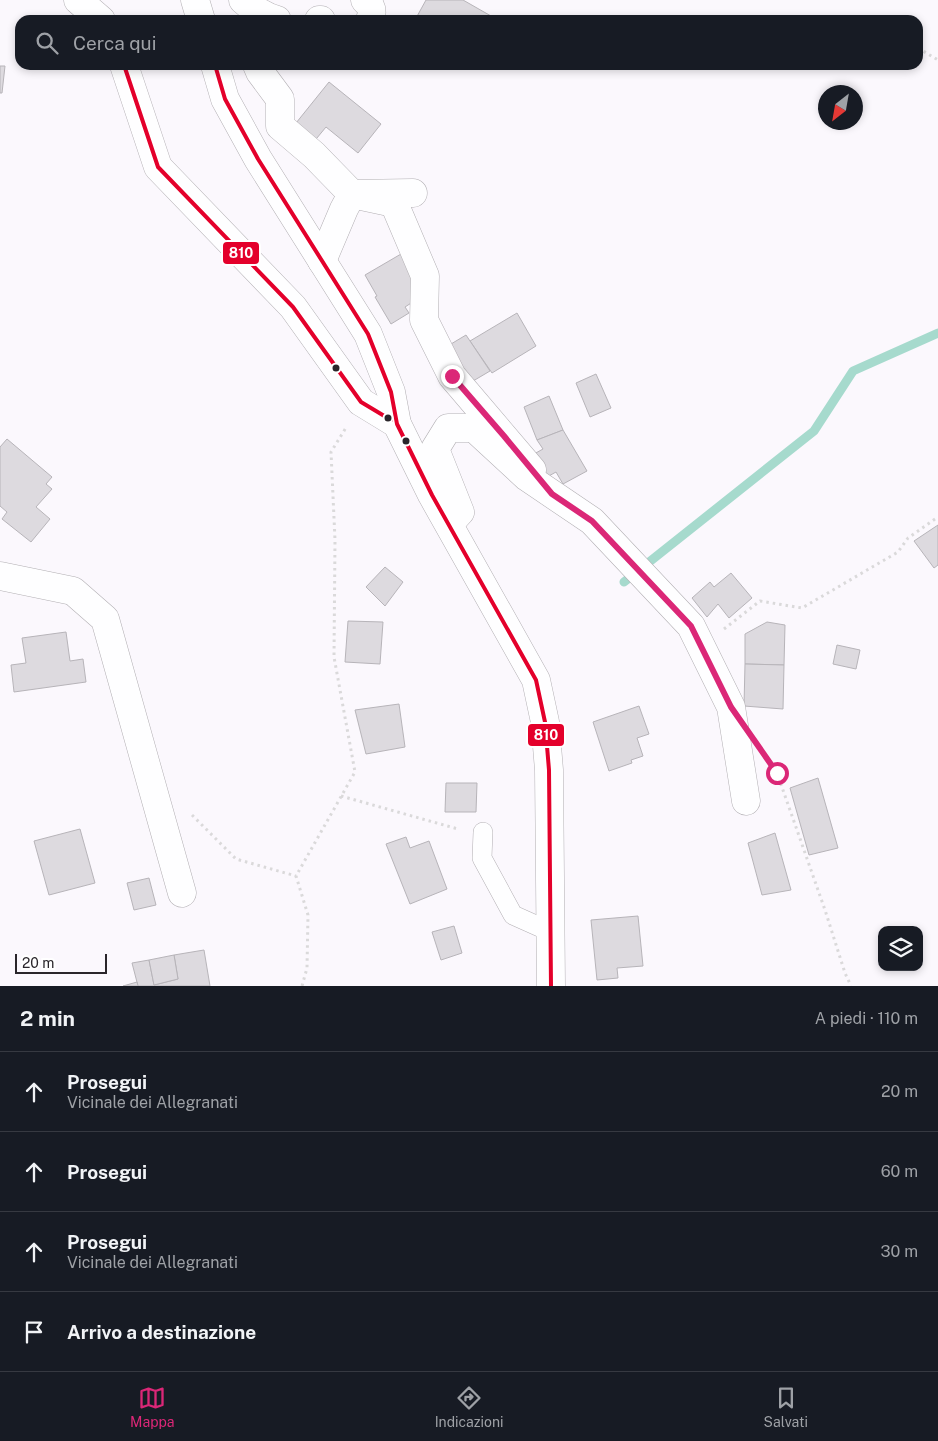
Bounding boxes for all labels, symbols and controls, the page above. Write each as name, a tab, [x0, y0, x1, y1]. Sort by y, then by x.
search box	[15, 15, 923, 70]
icon: search	[33, 29, 61, 57]
text: Cerca qui	[73, 32, 156, 54]
north arrow	[818, 85, 863, 130]
line badge: 810	[222, 241, 260, 265]
text: 810	[229, 245, 253, 261]
unlabelled marker	[331, 363, 341, 373]
route end	[441, 365, 464, 388]
unlabelled marker	[383, 413, 393, 423]
unlabelled marker	[401, 436, 411, 446]
line badge: 810	[527, 723, 565, 747]
text: 810	[534, 727, 558, 743]
route start	[766, 762, 789, 785]
map controls	[878, 926, 923, 971]
button: layers	[878, 926, 923, 971]
scale bar	[15, 951, 108, 974]
text: 20 m	[22, 955, 54, 971]
text: 2 min	[20, 1006, 75, 1031]
text: A piedi · 110 m	[815, 1009, 918, 1028]
text: Prosegui	[67, 1071, 147, 1093]
icon: ahead	[20, 1078, 48, 1106]
text: 20 m	[881, 1082, 918, 1101]
text: Vicinale dei Allegranati	[67, 1093, 238, 1112]
icon: ahead	[20, 1158, 48, 1186]
text: Prosegui	[67, 1161, 147, 1183]
text: 60 m	[881, 1162, 918, 1181]
text: Prosegui	[67, 1231, 147, 1253]
icon: ahead	[20, 1238, 48, 1266]
text: 30 m	[881, 1242, 918, 1261]
text: Vicinale dei Allegranati	[67, 1253, 238, 1272]
icon: arrive	[20, 1318, 48, 1346]
text: Arrivo a destinazione	[67, 1321, 256, 1343]
tab: Mappa	[130, 1384, 174, 1430]
tab: Indicazioni	[435, 1384, 503, 1430]
tab: Salvati	[764, 1384, 808, 1430]

